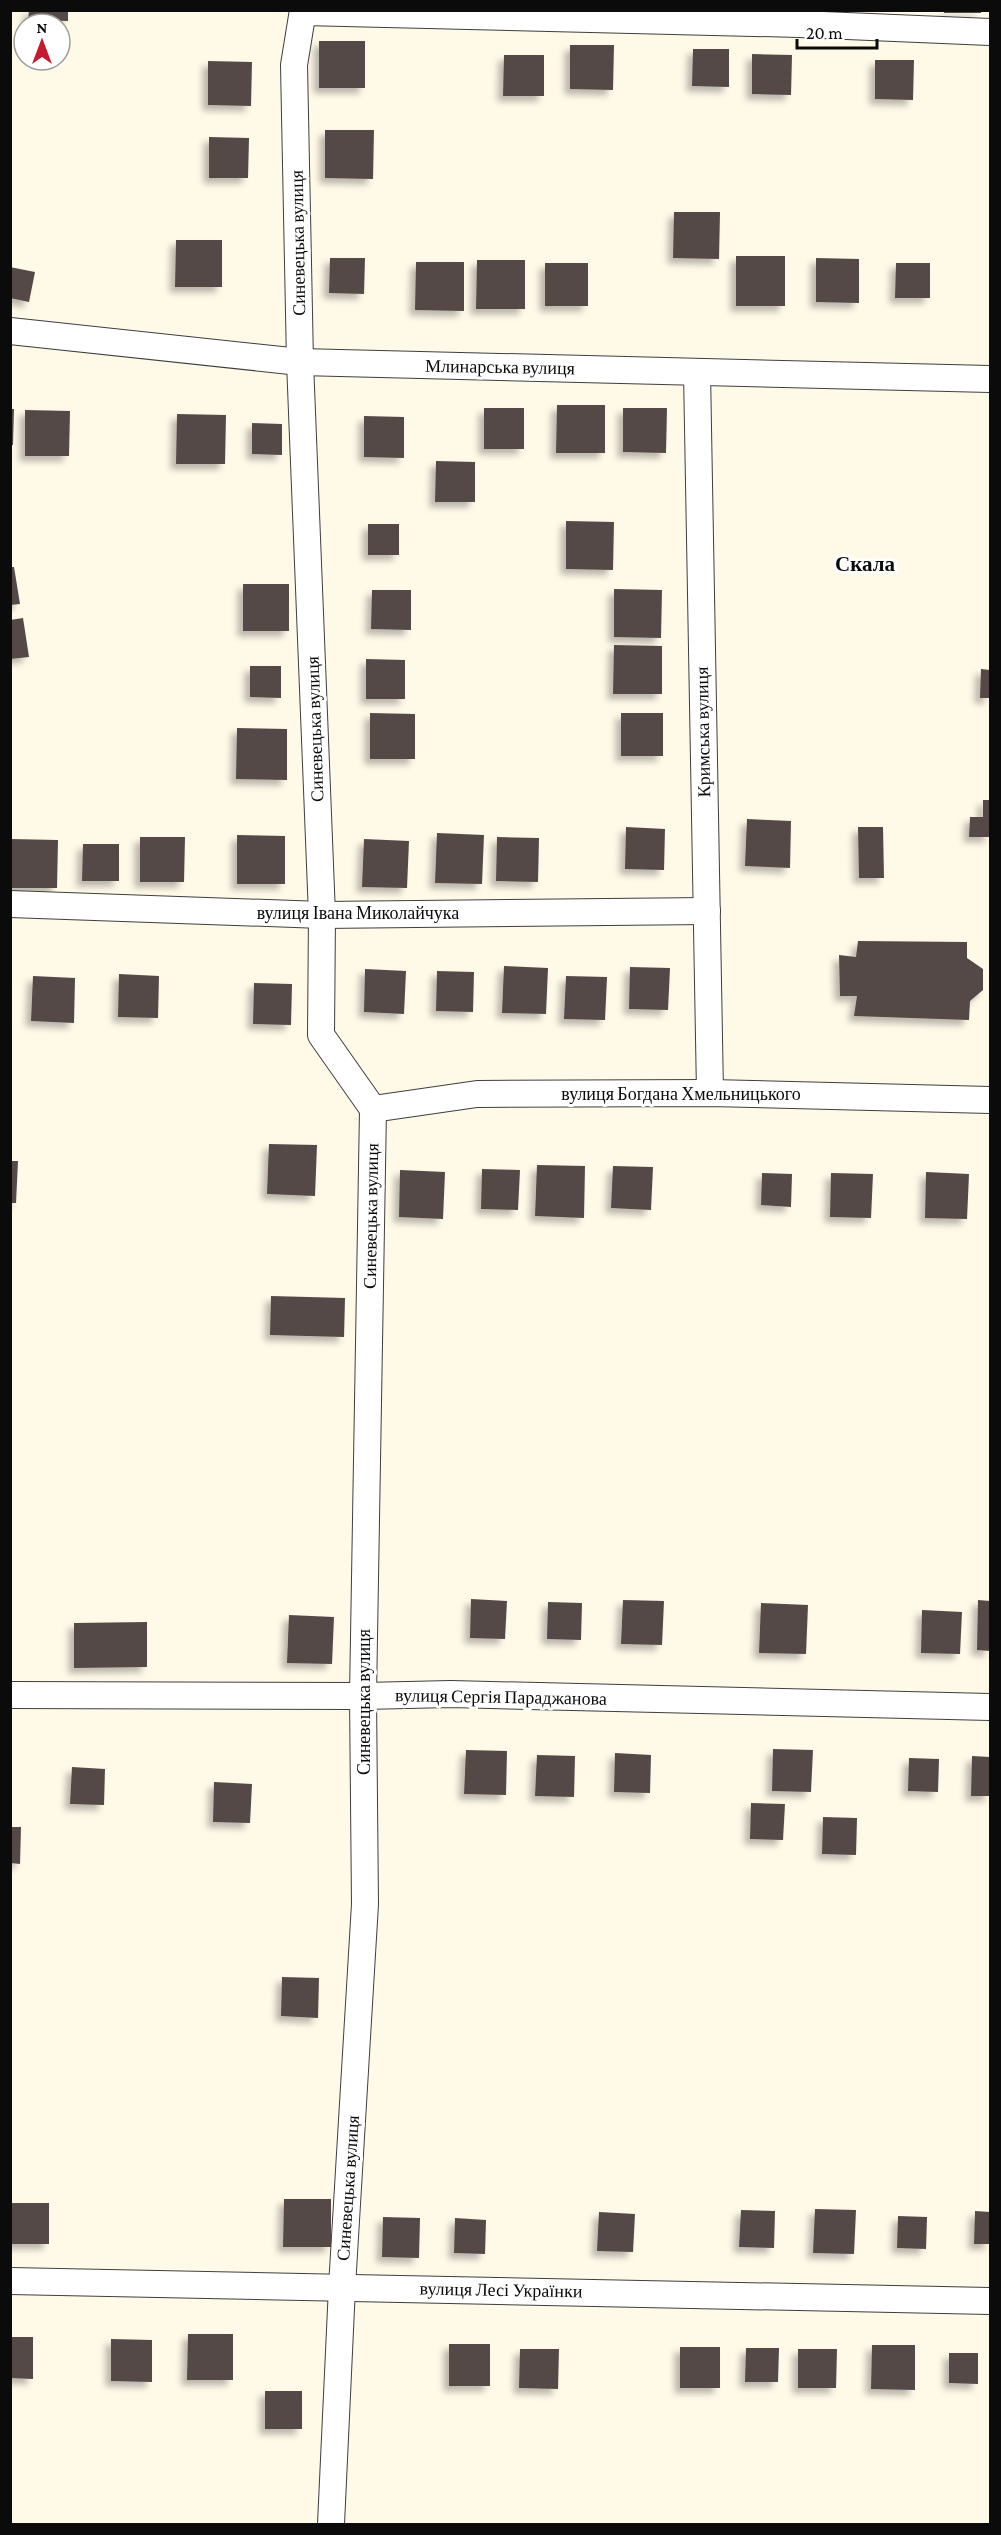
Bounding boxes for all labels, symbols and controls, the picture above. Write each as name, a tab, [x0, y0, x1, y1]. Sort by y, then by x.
north arrow	[12, 12, 72, 72]
scale bar	[797, 12, 876, 50]
text: N	[37, 19, 48, 36]
text: 20 m	[806, 23, 843, 43]
street label: Синевецька вулиця	[287, 170, 309, 316]
street label: Млинарська вулиця	[425, 356, 575, 378]
district label: Скала	[835, 552, 895, 576]
street label: Синевецька вулиця	[302, 656, 328, 802]
street label: Кримська вулиця	[692, 666, 714, 798]
street label: вулиця Івана Миколайчука	[257, 903, 459, 923]
street label: вулиця Богдана Хмельницького	[561, 1084, 801, 1104]
street label: Синевецька вулиця	[360, 1143, 382, 1289]
street label: Синевецька вулиця	[354, 1629, 374, 1775]
street label: вулиця Сергія Параджанова	[395, 1685, 607, 1709]
street label: Синевецька вулиця	[333, 2115, 363, 2261]
street label: вулиця Лесі Українки	[419, 2279, 583, 2301]

